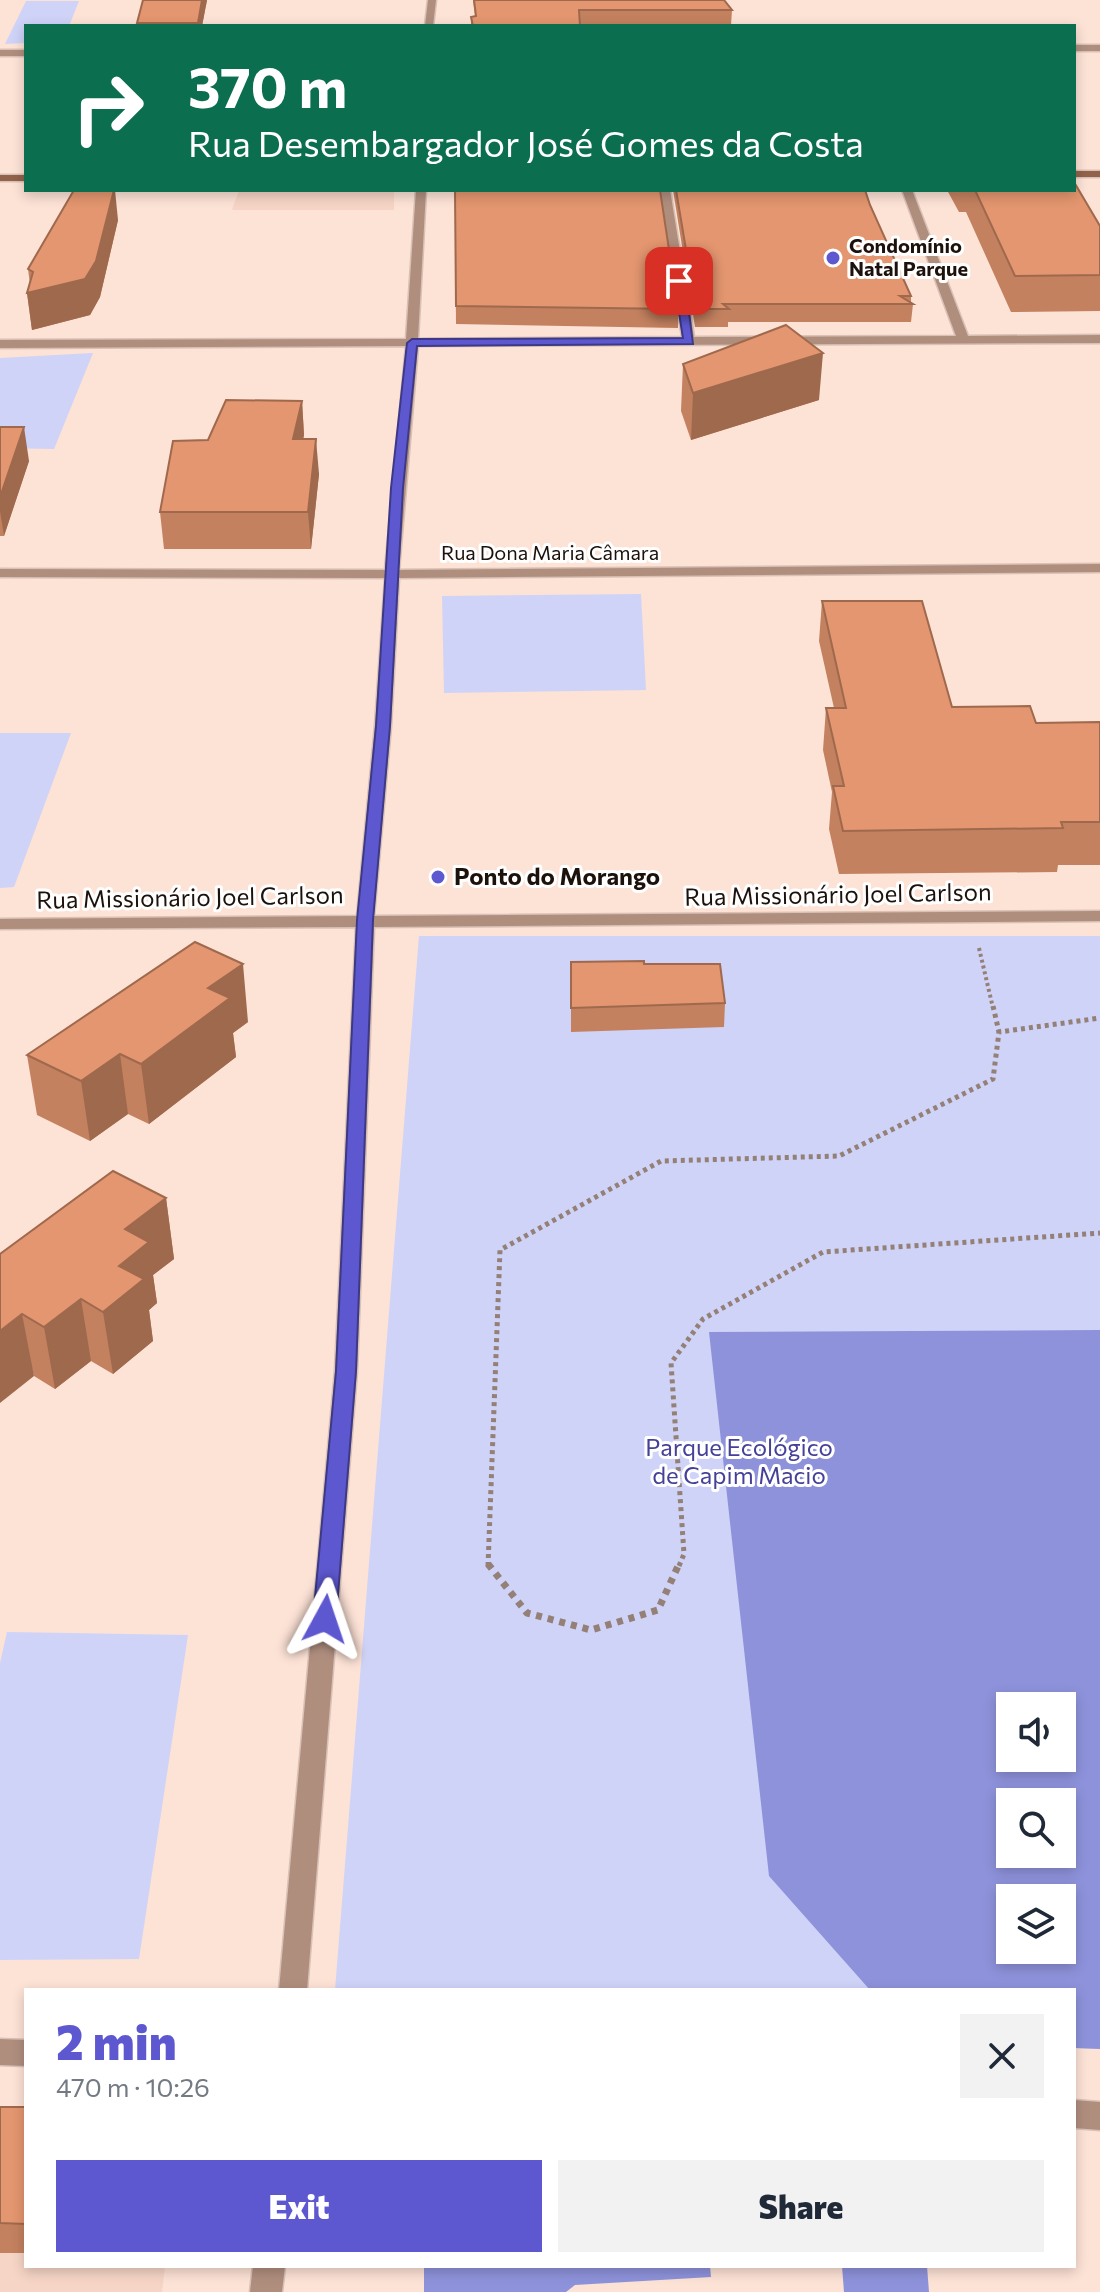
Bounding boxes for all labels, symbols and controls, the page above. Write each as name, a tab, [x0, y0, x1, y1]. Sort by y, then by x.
text: 370 m	[188, 51, 347, 120]
icon: right	[56, 56, 160, 160]
text: Rua Desembargador José Gomes da Costa	[188, 120, 864, 164]
place label: Condomínio Natal Parque	[849, 233, 968, 280]
pin	[645, 247, 713, 315]
marker: Condomínio Natal Parque	[824, 249, 842, 267]
icon: arrive	[657, 259, 701, 303]
street label: Rua Dona Maria Câmara	[441, 540, 659, 564]
place label: Ponto do Morango	[454, 861, 660, 890]
marker: Ponto do Morango	[429, 868, 447, 886]
street label: Rua Missionário Joel Carlson	[684, 876, 992, 911]
street label: Rua Missionário Joel Carlson	[36, 879, 344, 914]
park label: Parque Ecológico de Capim Macio	[645, 1432, 833, 1489]
position arrow	[283, 1577, 367, 1661]
map controls	[996, 1692, 1076, 1964]
button: sound	[996, 1692, 1076, 1772]
button: search	[996, 1788, 1076, 1868]
button: layers	[996, 1884, 1076, 1964]
text: 2 min	[56, 2011, 177, 2070]
button: close	[960, 2014, 1044, 2098]
text: 470 m · 10:26	[56, 2071, 210, 2102]
button: Exit	[56, 2160, 542, 2252]
button: Share	[558, 2160, 1044, 2252]

